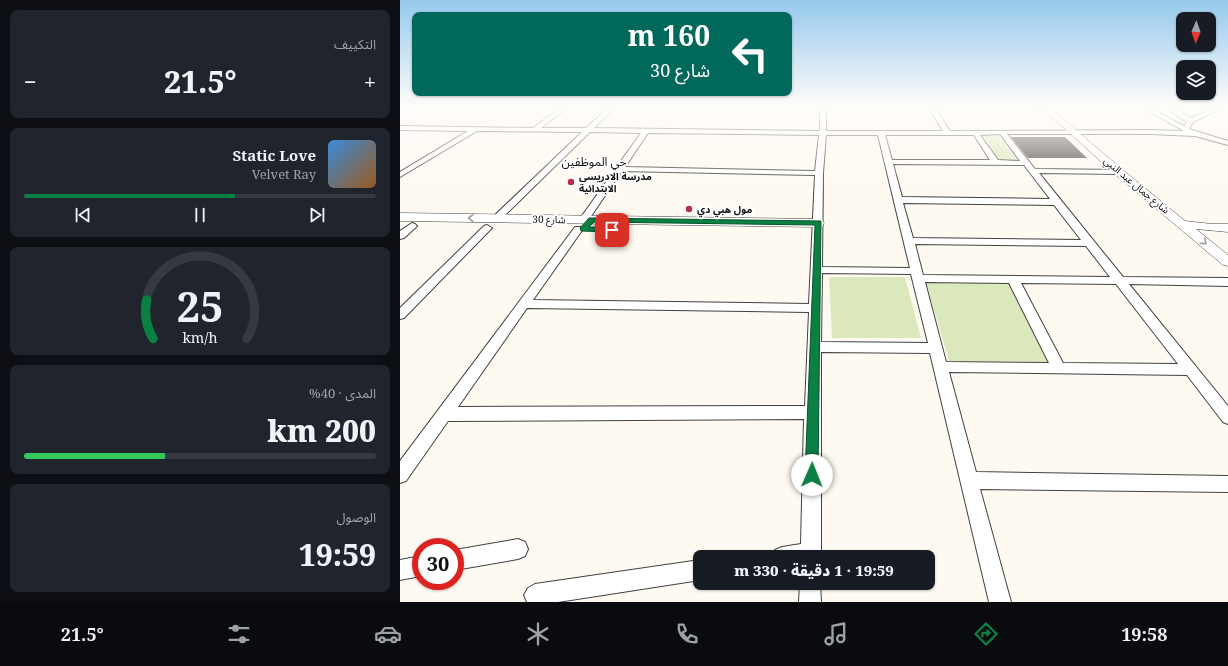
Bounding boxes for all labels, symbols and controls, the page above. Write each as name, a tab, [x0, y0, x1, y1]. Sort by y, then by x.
north arrow	[1176, 12, 1216, 52]
map controls	[1176, 12, 1216, 100]
text: 160 m	[628, 16, 710, 54]
icon: left	[724, 28, 776, 80]
text: التكييف	[334, 35, 376, 53]
text: شارع 30	[650, 58, 710, 82]
button: layers	[1176, 60, 1216, 100]
text: 21.5°	[164, 61, 236, 102]
text: −	[24, 66, 37, 96]
text: +	[364, 66, 376, 96]
text: Static Love	[232, 145, 316, 165]
district label: حي الموظفين	[562, 153, 626, 171]
street label: شارع جمال عبد النبي	[1100, 153, 1173, 218]
text: Velvet Ray	[252, 165, 316, 183]
place label: مدرسة الادريسي الابتدائية	[579, 169, 652, 195]
marker: مدرسة الادريسي الابتدائية	[566, 177, 576, 187]
place label: مول هبي دي	[697, 202, 752, 218]
icon: previous	[72, 204, 94, 226]
icon: pause	[189, 204, 211, 226]
icon: next	[306, 204, 328, 226]
marker: مول هبي دي	[684, 204, 694, 214]
street label: شارع 30	[532, 212, 566, 227]
pin	[595, 213, 629, 247]
one-way arrow	[468, 214, 474, 222]
icon: arrive	[601, 219, 623, 241]
one-way arrow	[1199, 237, 1207, 244]
text: 25	[176, 278, 224, 334]
text: km/h	[182, 328, 218, 347]
text: المدى · 40%	[309, 384, 376, 402]
text: 200 km	[267, 410, 376, 451]
position arrow	[791, 454, 833, 496]
text: الوصول	[336, 508, 376, 526]
text: 19:59	[299, 534, 376, 575]
speed limit sign: 30	[412, 538, 464, 590]
text: 19:59 · 1 دقيقة · 330 m	[734, 560, 894, 580]
icon: filters	[225, 620, 253, 648]
icon: car	[374, 620, 402, 648]
icon: climate	[524, 620, 552, 648]
icon: phone	[673, 620, 701, 648]
icon: music	[822, 620, 850, 648]
icon: directions	[972, 620, 1000, 648]
text: 21.5°	[61, 622, 104, 646]
text: 19:58	[1121, 622, 1167, 646]

